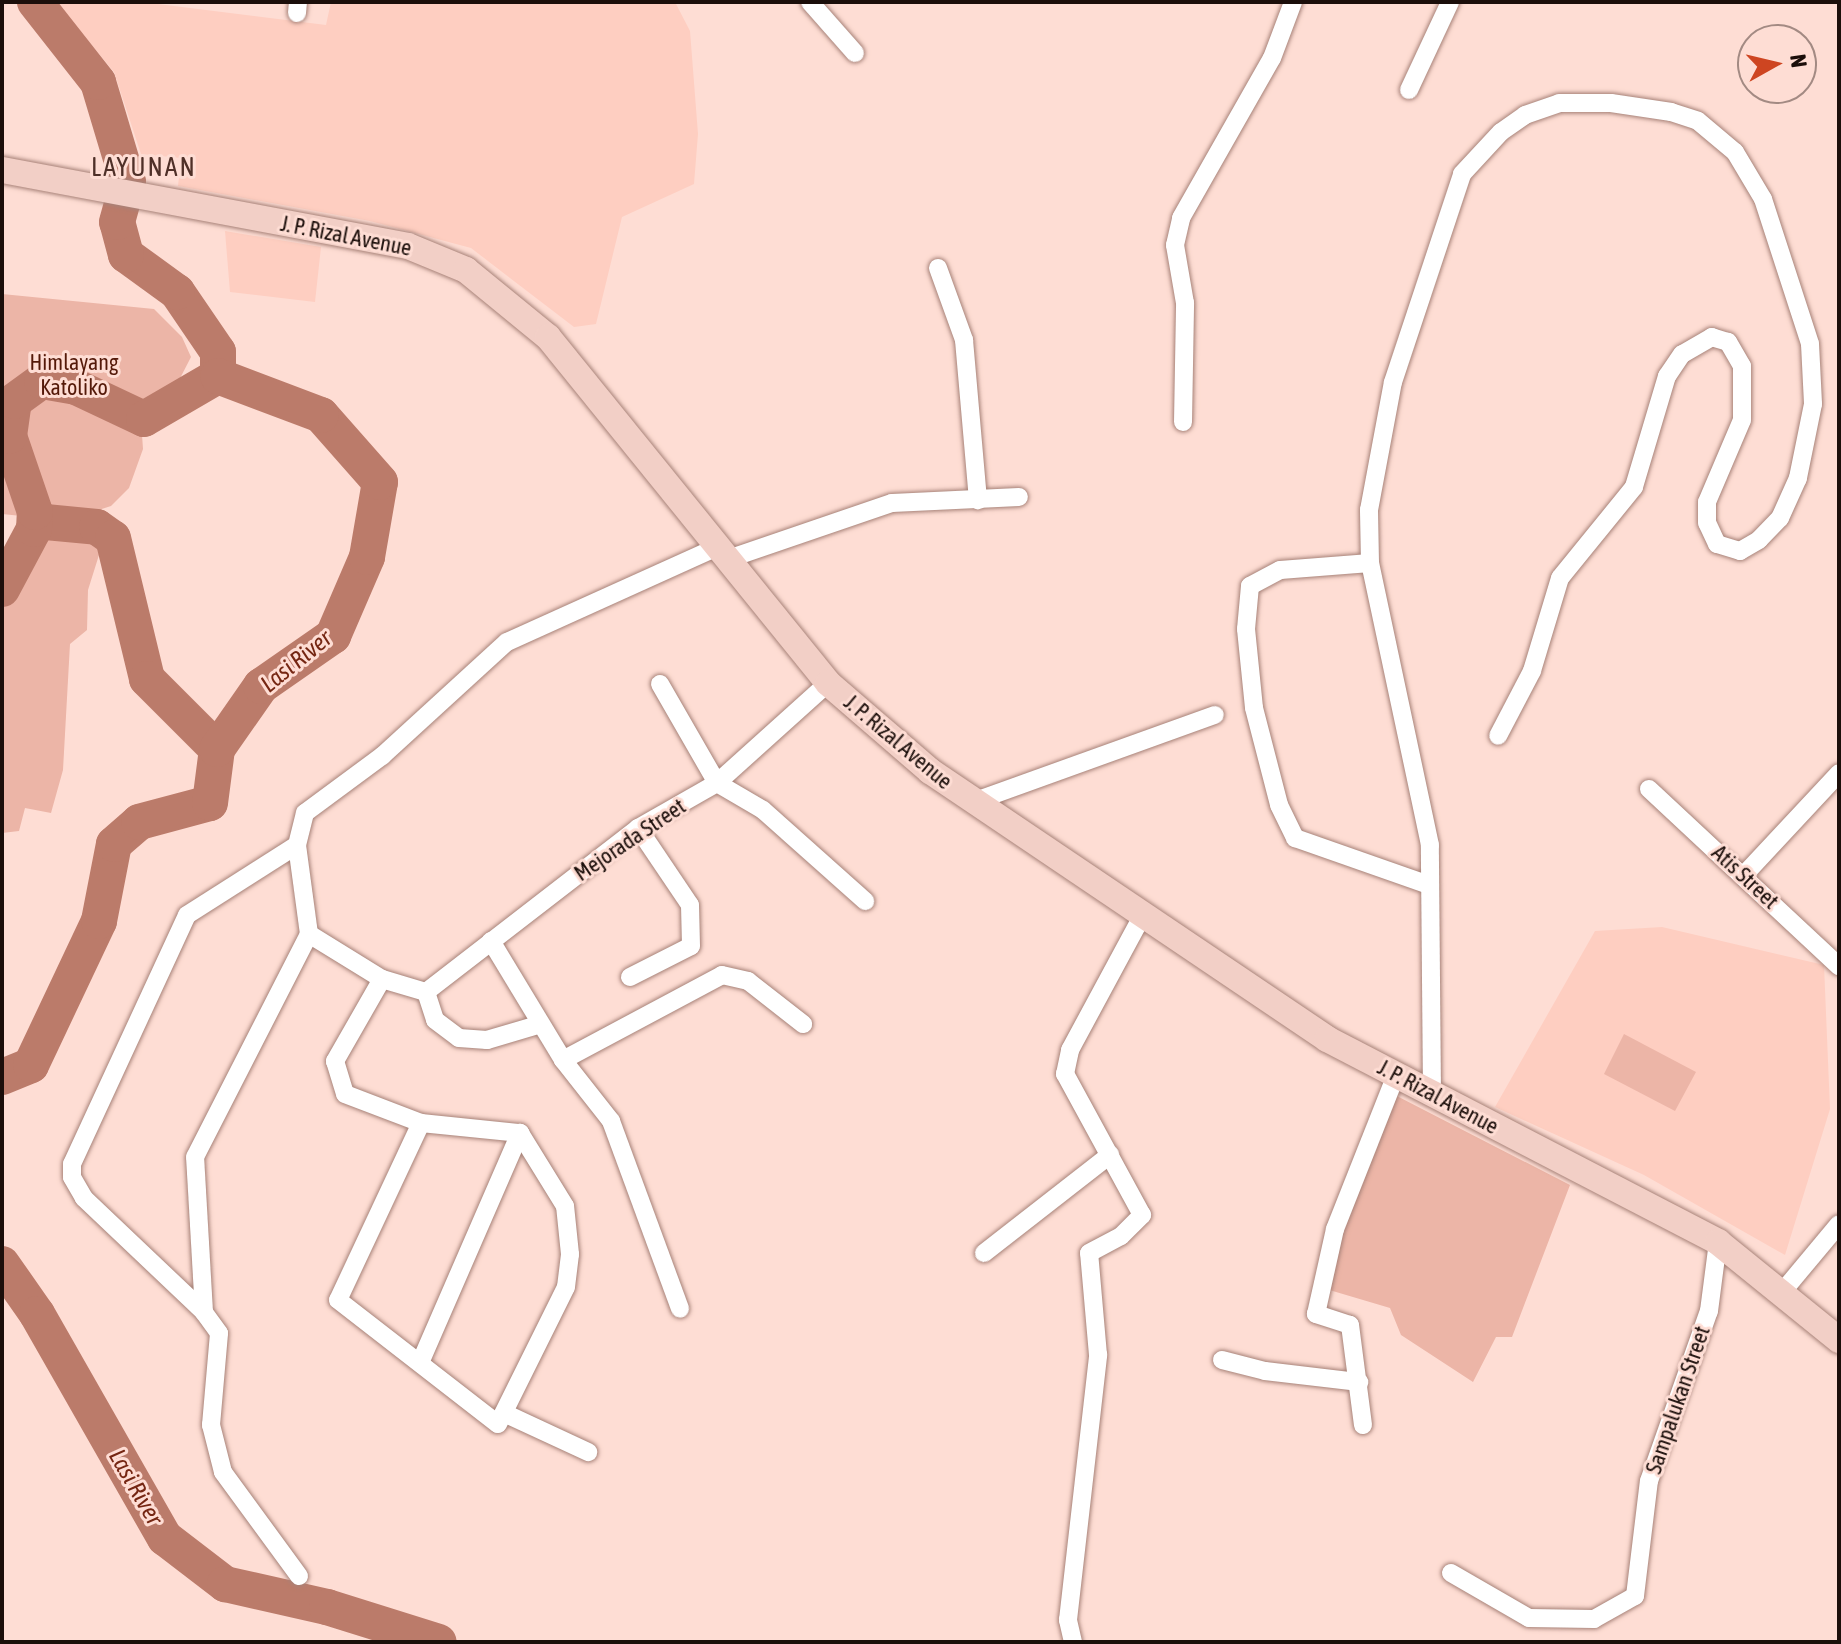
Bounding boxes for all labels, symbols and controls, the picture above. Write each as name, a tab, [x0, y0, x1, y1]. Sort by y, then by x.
north arrow	[1737, 24, 1817, 104]
text: N	[1785, 53, 1813, 69]
district label: LAYUNAN	[91, 152, 197, 184]
street label: J. P. Rizal Avenue	[278, 210, 414, 262]
park label: Himlayang Katoliko	[30, 349, 118, 400]
water label: Lasi River	[255, 624, 337, 698]
street label: J. P. Rizal Avenue	[839, 689, 957, 795]
street label: Mejorada Street	[569, 793, 691, 887]
street label: Atis Street	[1706, 840, 1784, 914]
street label: J. P. Rizal Avenue	[1373, 1054, 1503, 1140]
street label: Sampalukan Street	[1640, 1323, 1716, 1477]
water label: Lasi River	[103, 1444, 169, 1530]

